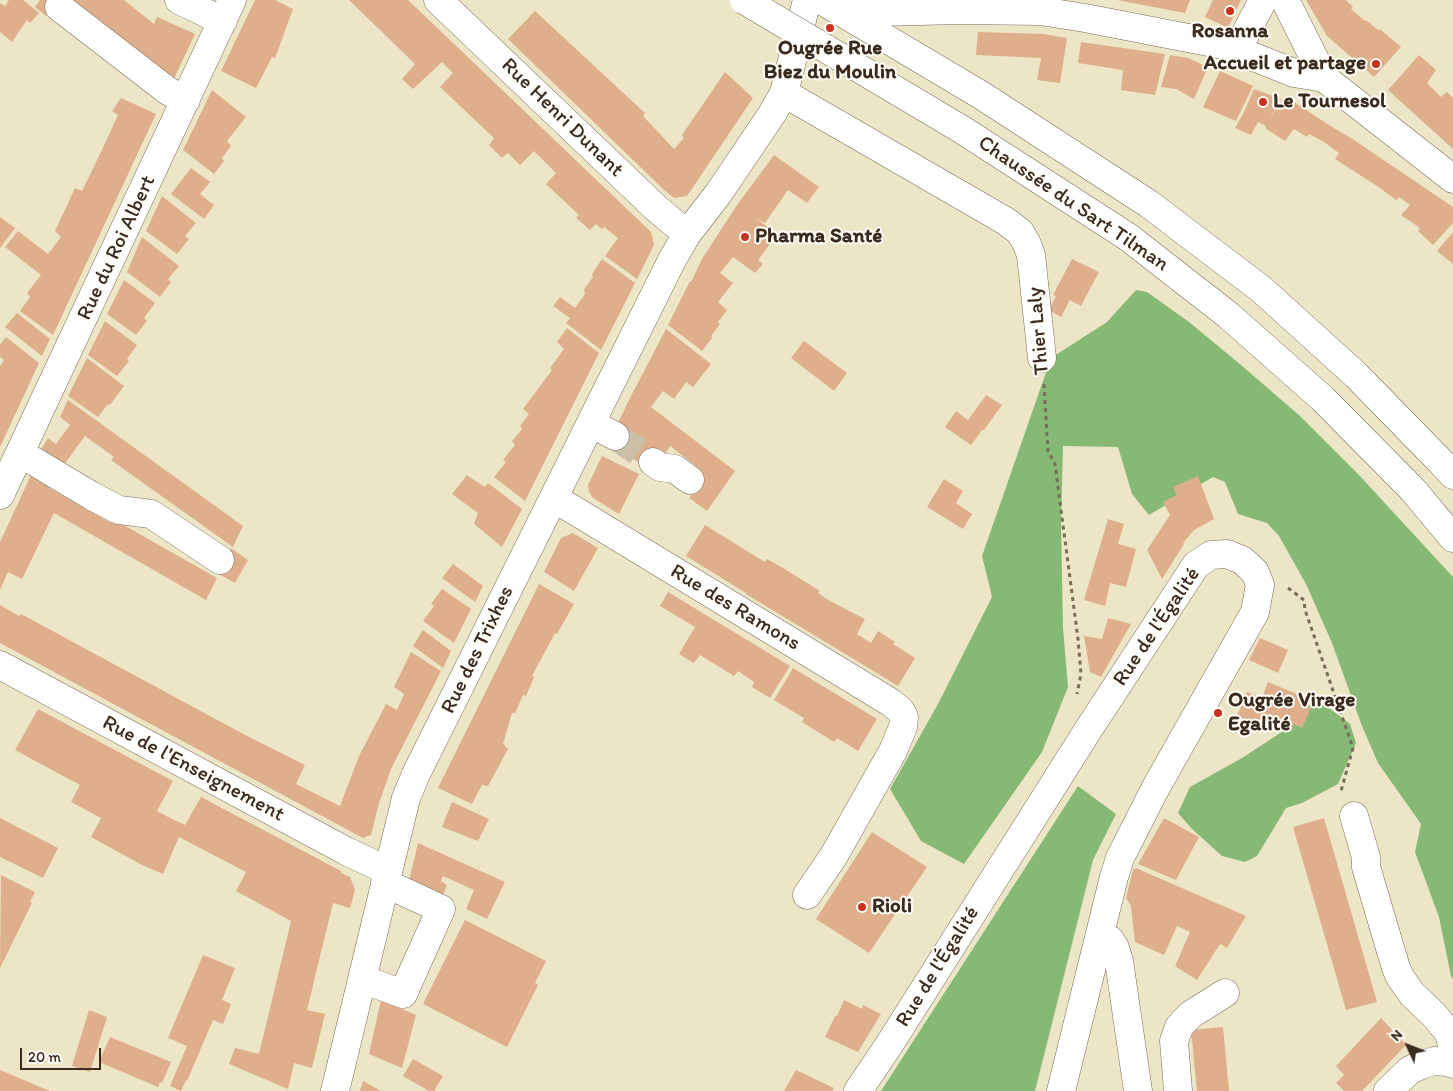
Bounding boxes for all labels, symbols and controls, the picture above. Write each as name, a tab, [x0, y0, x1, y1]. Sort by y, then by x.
marker: Rosanna	[1224, 5, 1236, 17]
place label: Rosanna	[1192, 19, 1268, 45]
marker: Ougrée Rue Biez du Moulin	[824, 22, 836, 34]
place label: Ougrée Rue Biez du Moulin	[764, 36, 896, 86]
place label: Accueil et partage	[1204, 51, 1366, 77]
street label: Rue Henri Dunant	[496, 53, 628, 183]
marker: Accueil et partage	[1370, 58, 1382, 70]
place label: Le Tournesol	[1273, 89, 1386, 115]
marker: Le Tournesol	[1257, 96, 1269, 108]
street label: Chaussée du Sart Tilman	[973, 131, 1173, 277]
street label: Rue du Roi Albert	[72, 172, 162, 324]
place label: Pharma Santé	[755, 224, 882, 250]
marker: Pharma Santé	[739, 231, 751, 243]
street label: Thier Laly	[1023, 286, 1055, 376]
street label: Rue des Ramons	[665, 559, 805, 657]
street label: Rue de l'Égalité	[1108, 563, 1206, 691]
street label: Rue des Trixhes	[436, 582, 520, 718]
place label: Ougrée Virage Egalité	[1228, 688, 1355, 738]
marker: Ougrée Virage Egalité	[1212, 707, 1224, 719]
street label: Rue de l'Enseignement	[98, 710, 288, 828]
place label: Rioli	[872, 894, 912, 920]
marker: Rioli	[856, 901, 868, 913]
street label: Rue de l'Égalité	[891, 902, 985, 1032]
north arrow	[1383, 1021, 1433, 1071]
text: N	[1387, 1026, 1406, 1045]
scale bar	[22, 1038, 104, 1070]
text: 20 m	[28, 1048, 61, 1066]

